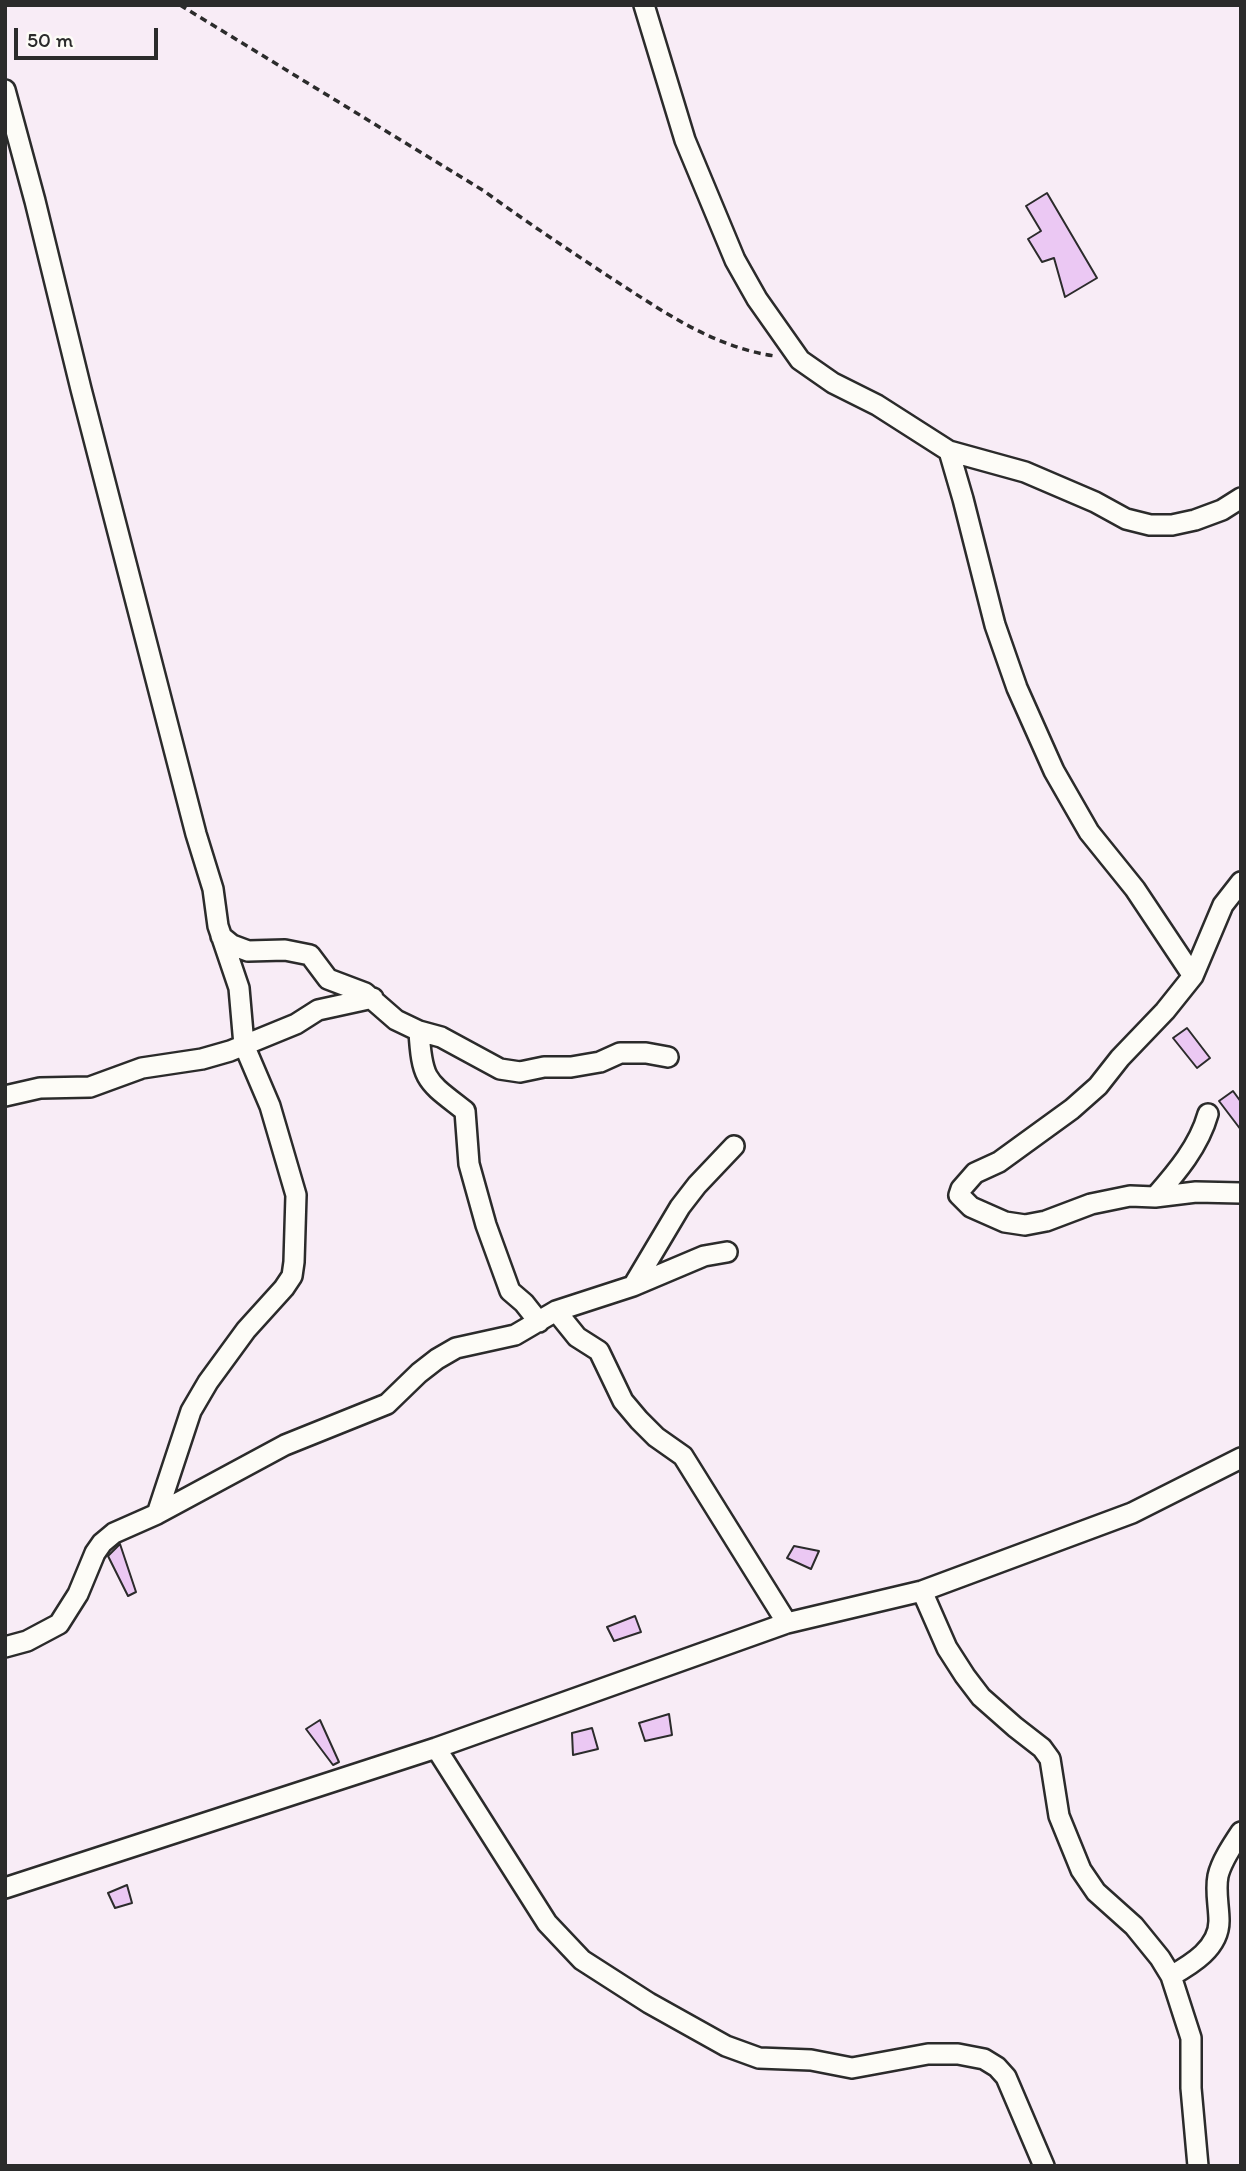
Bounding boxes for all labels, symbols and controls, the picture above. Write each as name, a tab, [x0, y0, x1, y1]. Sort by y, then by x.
scale bar	[18, 14, 161, 58]
text: 50 m	[27, 27, 73, 52]

